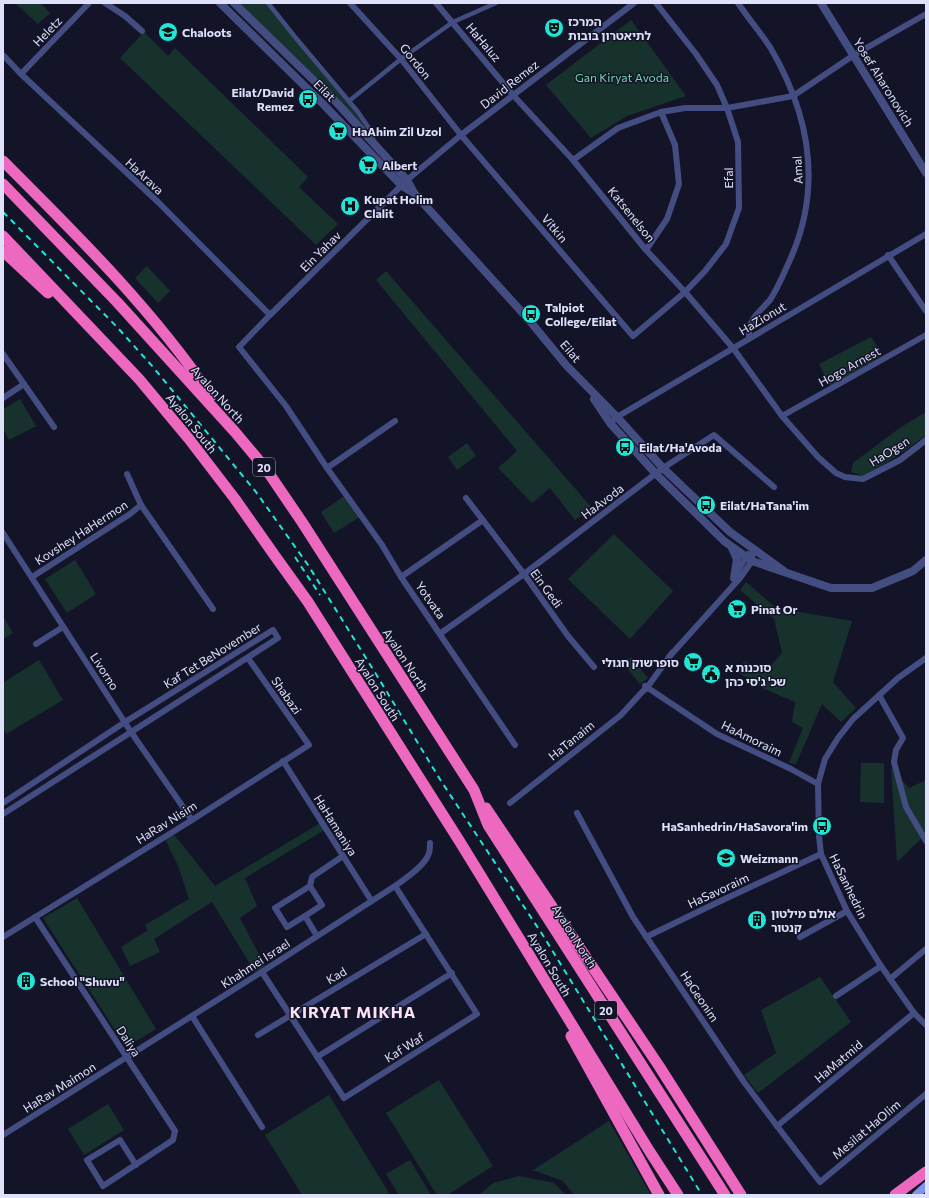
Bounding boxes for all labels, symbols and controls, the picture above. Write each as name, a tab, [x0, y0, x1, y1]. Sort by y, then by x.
street label: Heletz	[30, 13, 64, 49]
place label: המרכז לתיאטרון בובות	[568, 14, 651, 42]
theatre icon: המרכז לתיאטרון בובות	[543, 17, 565, 39]
street label: HaHaluz	[464, 20, 504, 64]
school or university icon: Chaloots	[157, 21, 179, 43]
place label: Chaloots	[182, 25, 232, 39]
street label: Yosef Aharonovich	[851, 35, 917, 129]
street label: Gordon	[397, 40, 435, 82]
street label: David Remez	[477, 57, 541, 111]
park label: Gan Kiryat Avoda	[575, 70, 669, 84]
street label: Eilat	[311, 76, 339, 104]
place label: Eilat/David Remez	[232, 85, 294, 113]
bus stop icon: Eilat/David Remez	[297, 88, 319, 110]
supermarket icon: HaAhim Zil Uzol	[327, 120, 349, 142]
place label: HaAhim Zil Uzol	[352, 124, 441, 138]
supermarket icon: Albert	[357, 154, 379, 176]
street label: HaArava	[123, 155, 167, 197]
street label: Amal	[789, 156, 805, 184]
place label: Albert	[382, 158, 417, 172]
street label: Efal	[721, 168, 735, 188]
street label: Katsenelson	[606, 184, 658, 244]
place label: Kupat Holim Clalit	[364, 192, 433, 220]
hospital icon: Kupat Holim Clalit	[339, 195, 361, 217]
street label: Vitkin	[539, 211, 571, 245]
street label: Ein Yahav	[297, 228, 343, 274]
street label: HaZionut	[736, 299, 788, 337]
place label: Talpiot College/Eilat	[545, 300, 617, 328]
bus stop icon: Talpiot College/Eilat	[520, 303, 542, 325]
street label: Eilat	[558, 337, 584, 365]
street label: Hogo Arnest	[816, 343, 882, 389]
street label: Ayalon North	[189, 362, 247, 426]
street label: Ayalon South	[164, 391, 220, 455]
street label: HaOgen	[866, 433, 912, 469]
bus stop icon: Eilat/Ha'Avoda	[614, 436, 636, 458]
place label: Eilat/Ha'Avoda	[639, 440, 722, 454]
road number: 20	[253, 458, 275, 476]
street label: HaAvoda	[578, 481, 626, 521]
bus stop icon: Eilat/HaTana'im	[695, 494, 717, 516]
street label: Kovshey HaHermon	[32, 497, 130, 567]
place label: Eilat/HaTana'im	[720, 498, 809, 512]
street label: Ein Gedi	[528, 566, 566, 610]
street label: Yotvata	[413, 579, 449, 621]
supermarket icon: Pinat Or	[726, 598, 748, 620]
place label: Pinat Or	[751, 602, 798, 616]
street label: Kaf Tet BeNovember	[161, 619, 264, 691]
street label: Ayalon North	[380, 626, 432, 694]
street label: Livorno	[88, 650, 122, 692]
supermarket icon: סופרשוק חגולי	[682, 651, 704, 673]
street label: Ayalon South	[353, 655, 403, 723]
place label: סופרשוק חגולי	[601, 655, 679, 669]
place label: סוכנות א שכ' ג'סי כהן	[725, 660, 786, 688]
public building icon: סוכנות א שכ' ג'סי כהן	[700, 663, 722, 685]
street label: Shabazi	[269, 674, 305, 716]
street label: HaTanaim	[545, 717, 597, 763]
street label: HaAmoraim	[719, 717, 785, 759]
street label: HaHamaniya	[312, 792, 360, 858]
street label: HaRav Nisim	[133, 798, 199, 846]
bus stop icon: HaSanhedrin/HaSavora'im	[811, 815, 833, 837]
place label: HaSanhedrin/HaSavora'im	[661, 819, 808, 833]
school or university icon: Weizmann	[715, 847, 737, 869]
place label: Weizmann	[740, 851, 798, 865]
street label: HaSanhedrin	[827, 851, 871, 921]
street label: HaSavoraim	[685, 870, 751, 910]
street label: Ayalon North	[550, 902, 600, 970]
place label: אולם מילטון קנטור	[771, 906, 836, 934]
building icon: אולם מילטון קנטור	[746, 909, 768, 931]
street label: Ayalon South	[525, 929, 575, 999]
street label: Khahmei Israel	[218, 936, 292, 990]
street label: Kad	[323, 963, 349, 986]
street label: HaGeonim	[678, 968, 722, 1024]
building icon: School "Shuvu"	[15, 970, 37, 992]
place label: School "Shuvu"	[40, 974, 125, 988]
road number: 20	[595, 1001, 617, 1019]
district label: KIRYAT MIKHA	[290, 1002, 416, 1021]
street label: Daliya	[114, 1023, 144, 1059]
street label: Kaf Waf	[382, 1029, 427, 1065]
street label: HaMatmid	[811, 1037, 865, 1085]
street label: HaRav Maimon	[20, 1059, 98, 1115]
street label: Mesilat HaOlim	[829, 1096, 903, 1162]

